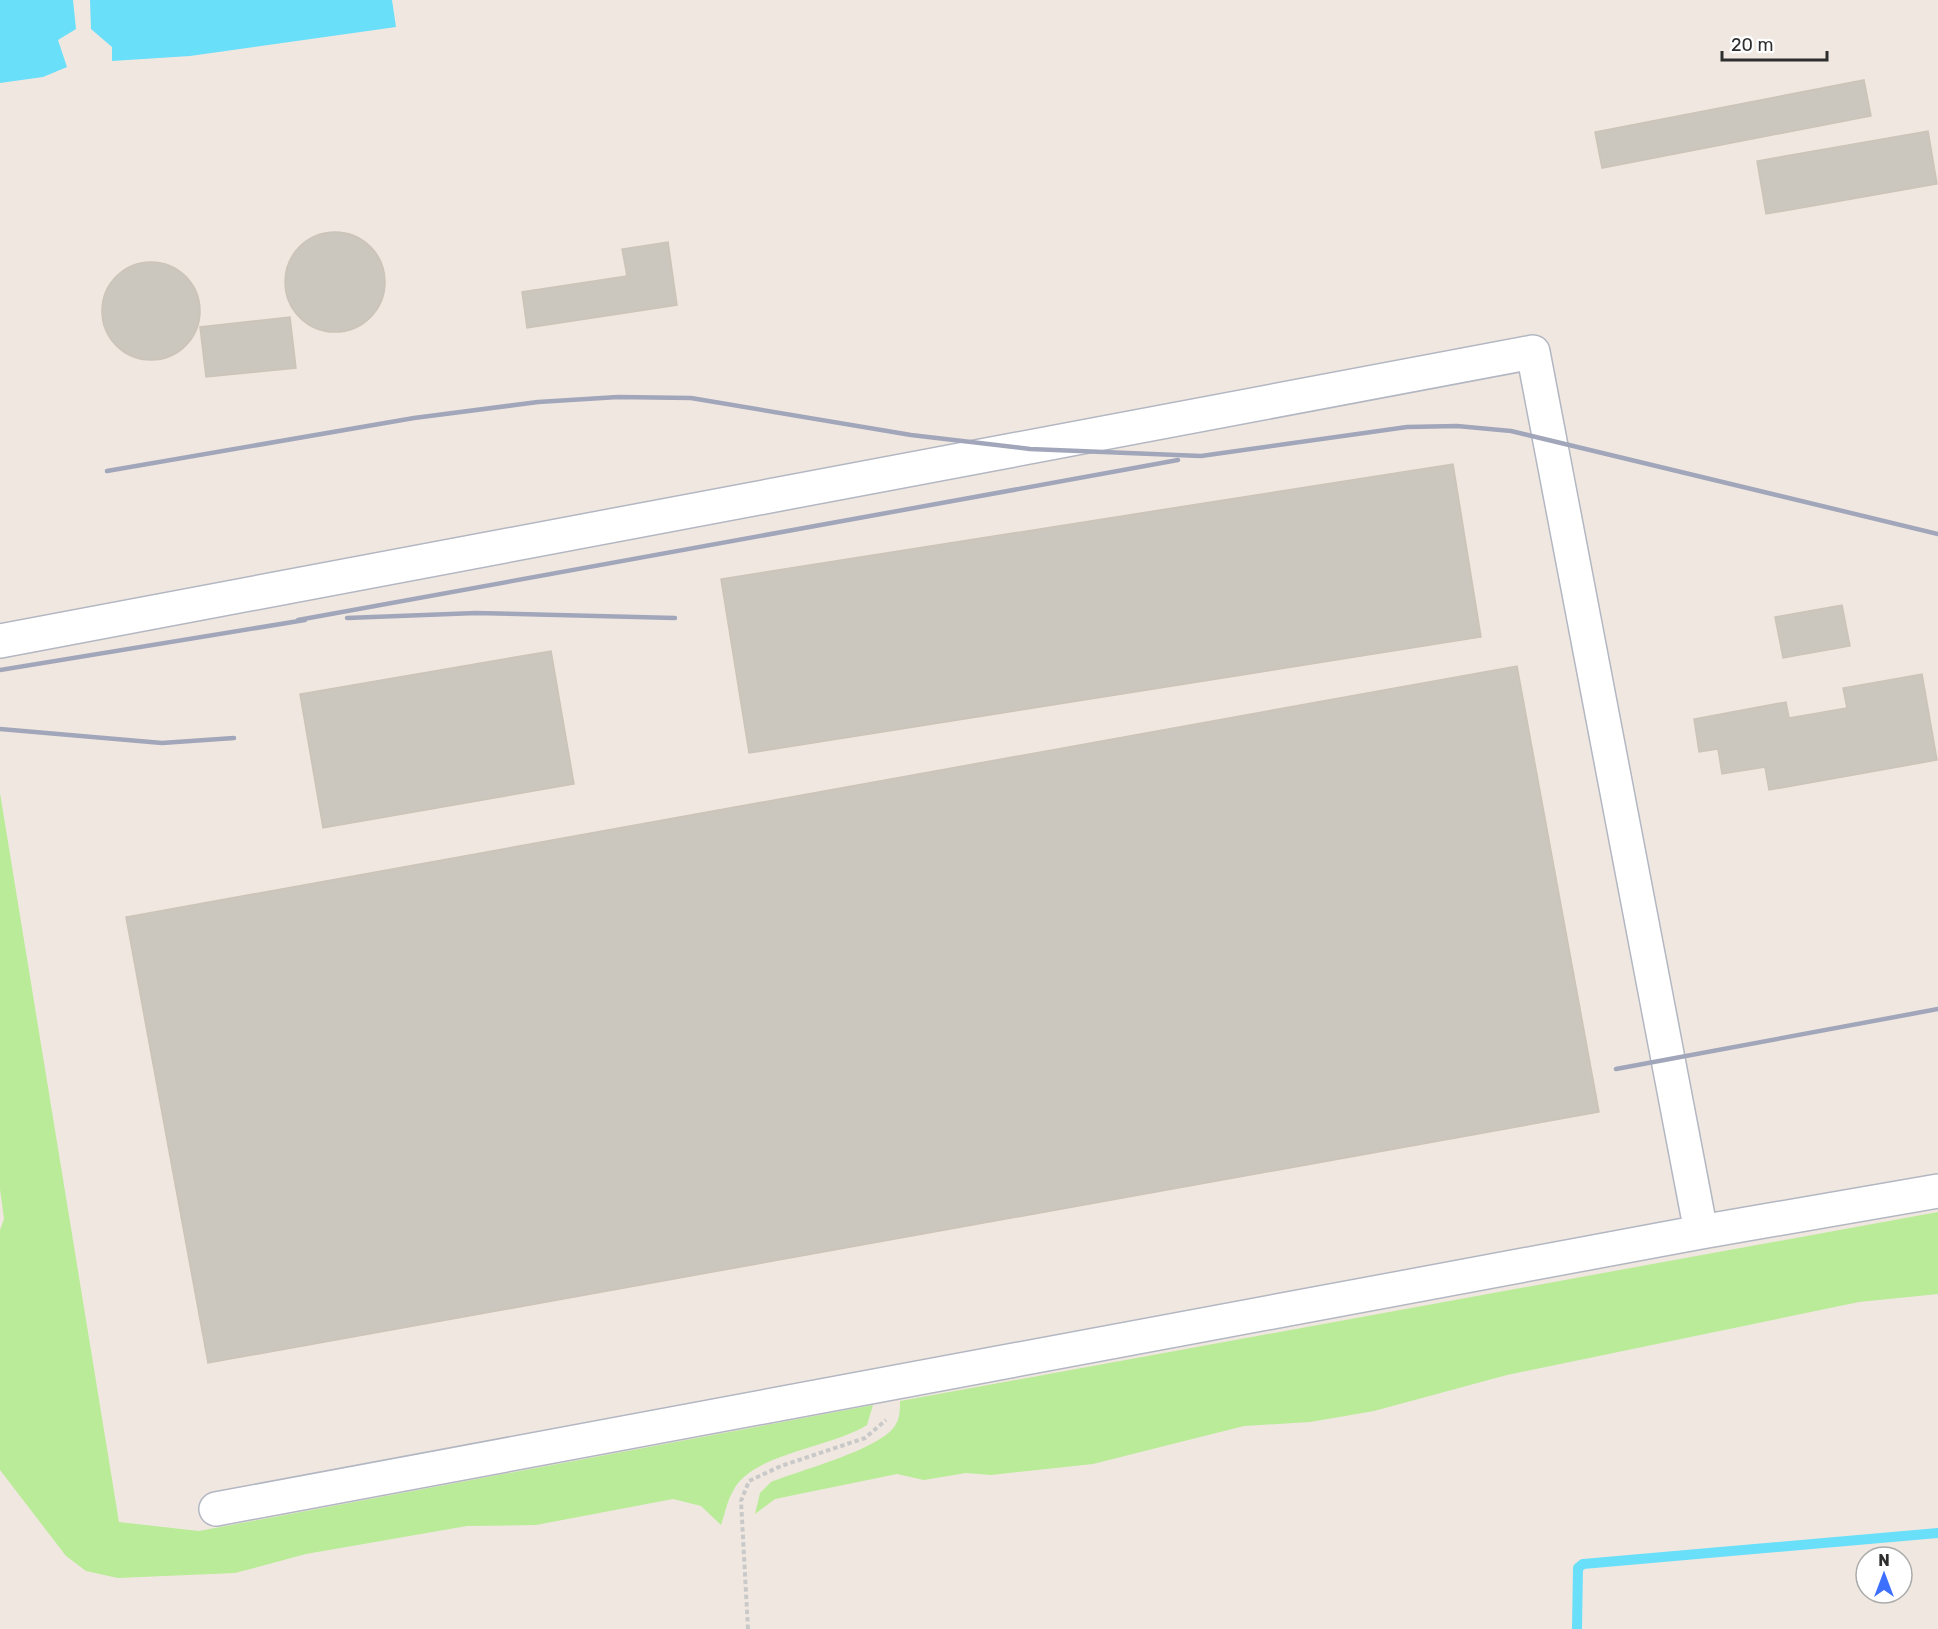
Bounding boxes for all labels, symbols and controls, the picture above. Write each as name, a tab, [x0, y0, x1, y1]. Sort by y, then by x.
scale bar	[1722, 24, 1827, 62]
text: 20 m	[1731, 34, 1773, 56]
north arrow	[1854, 1545, 1914, 1605]
text: N	[1878, 1551, 1890, 1570]

